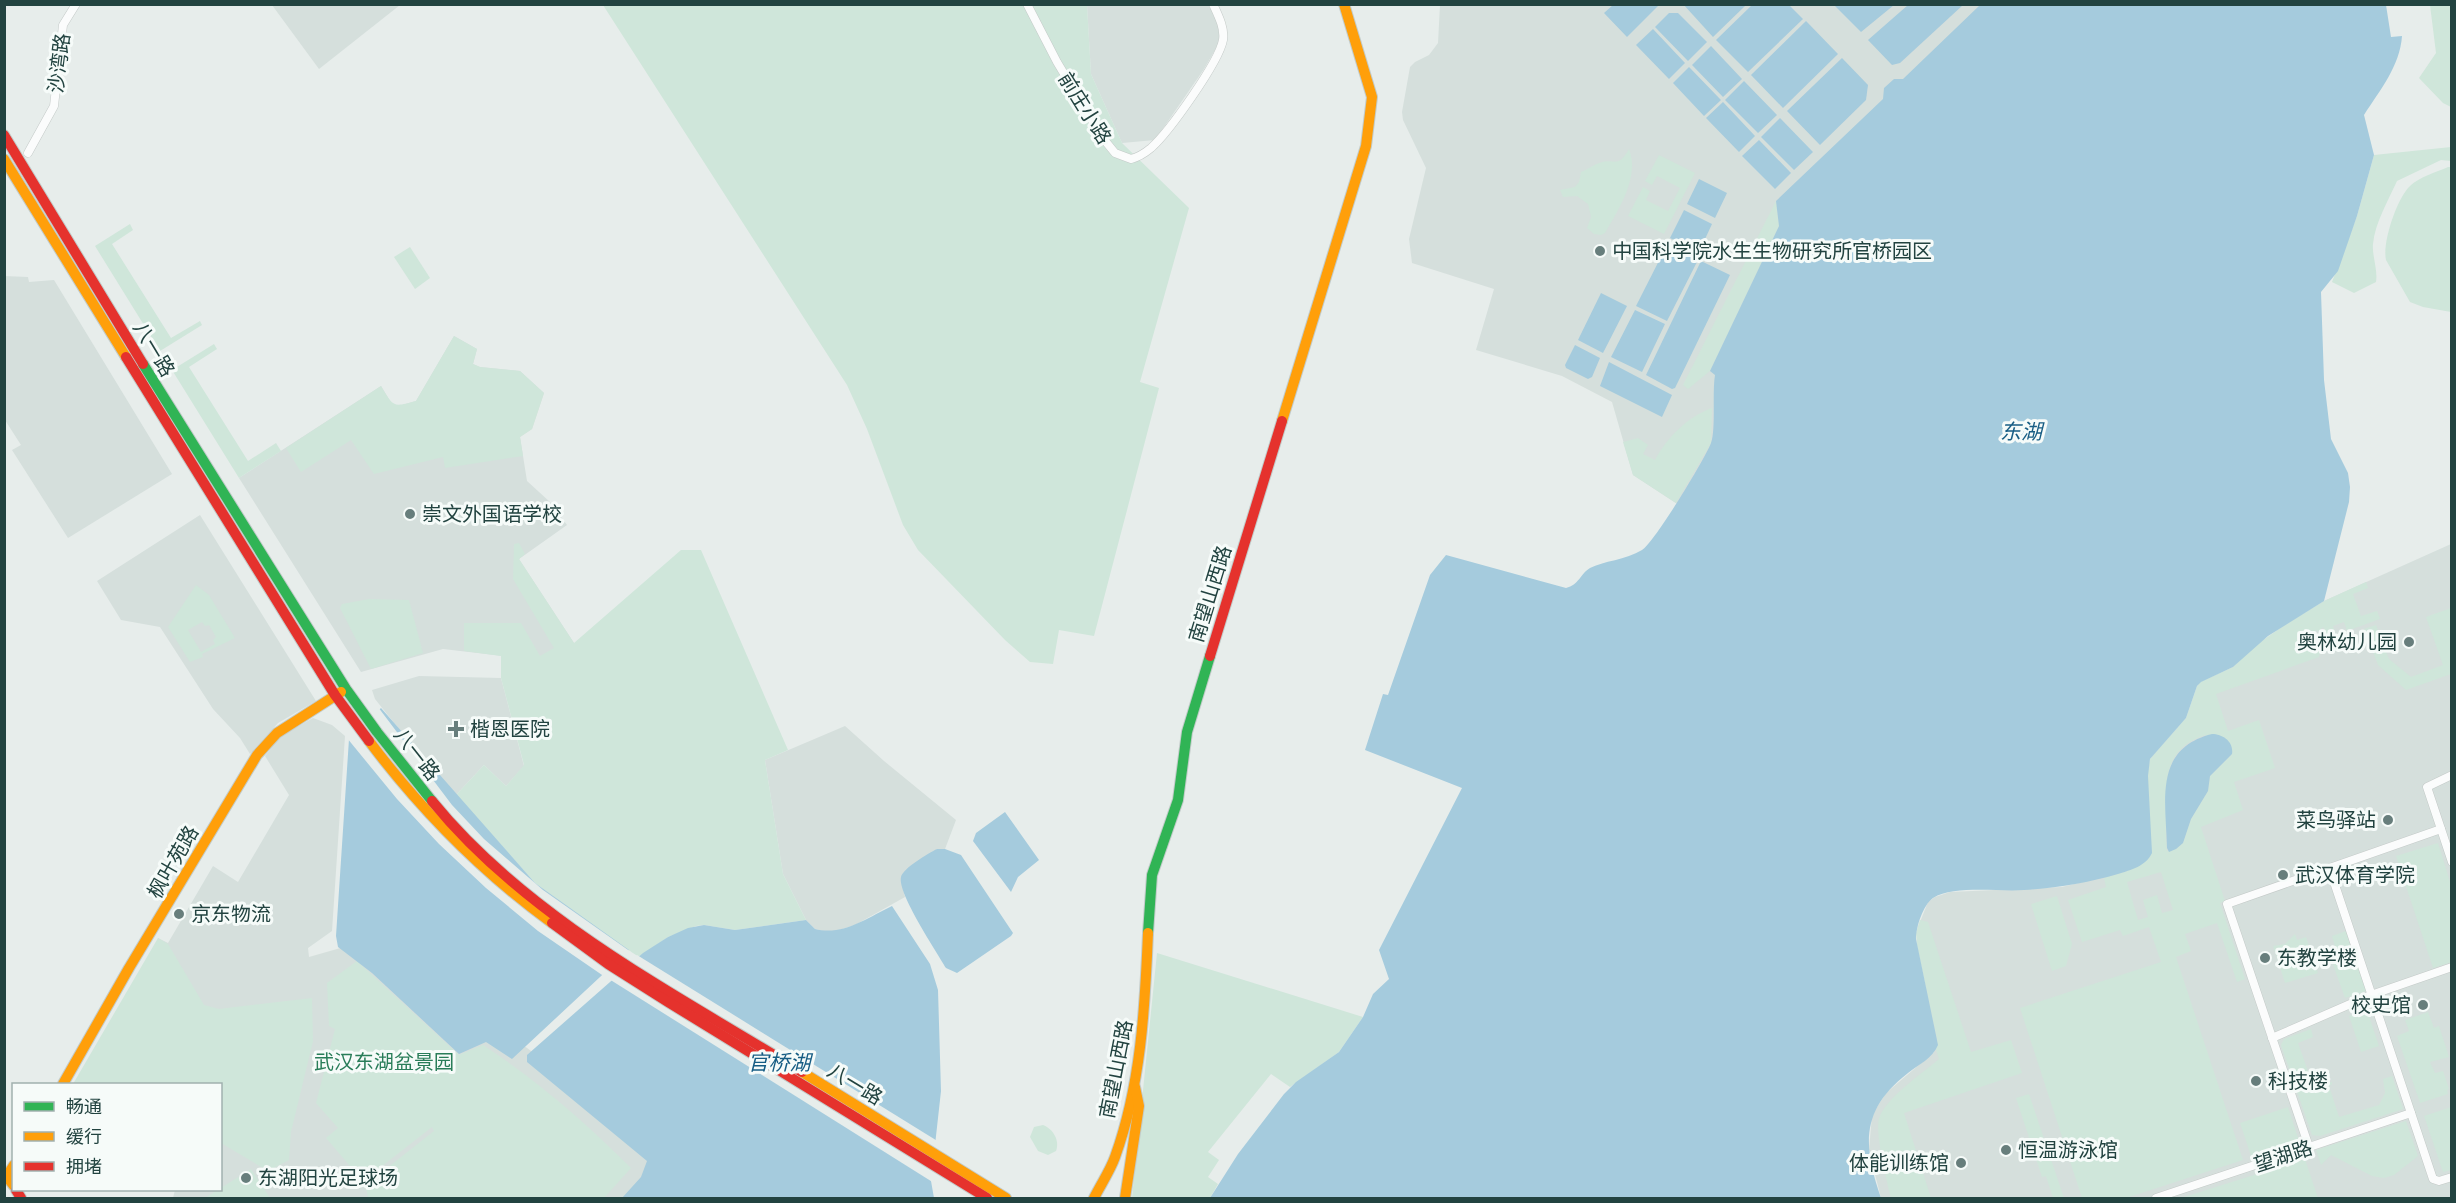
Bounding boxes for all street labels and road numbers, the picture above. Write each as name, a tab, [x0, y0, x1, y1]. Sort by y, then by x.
street label: 沙湾路	[42, 32, 77, 94]
street label: 前庄小路	[1052, 67, 1117, 149]
street label: 八一路	[127, 317, 181, 382]
street label: 南望山西路	[1183, 542, 1238, 646]
street label: 八一路	[387, 722, 446, 786]
street label: 枫叶苑路	[142, 821, 205, 904]
street label: 南望山西路	[1094, 1017, 1139, 1121]
street label: 八一路	[822, 1057, 887, 1111]
street label: 望湖路	[2250, 1134, 2316, 1179]

